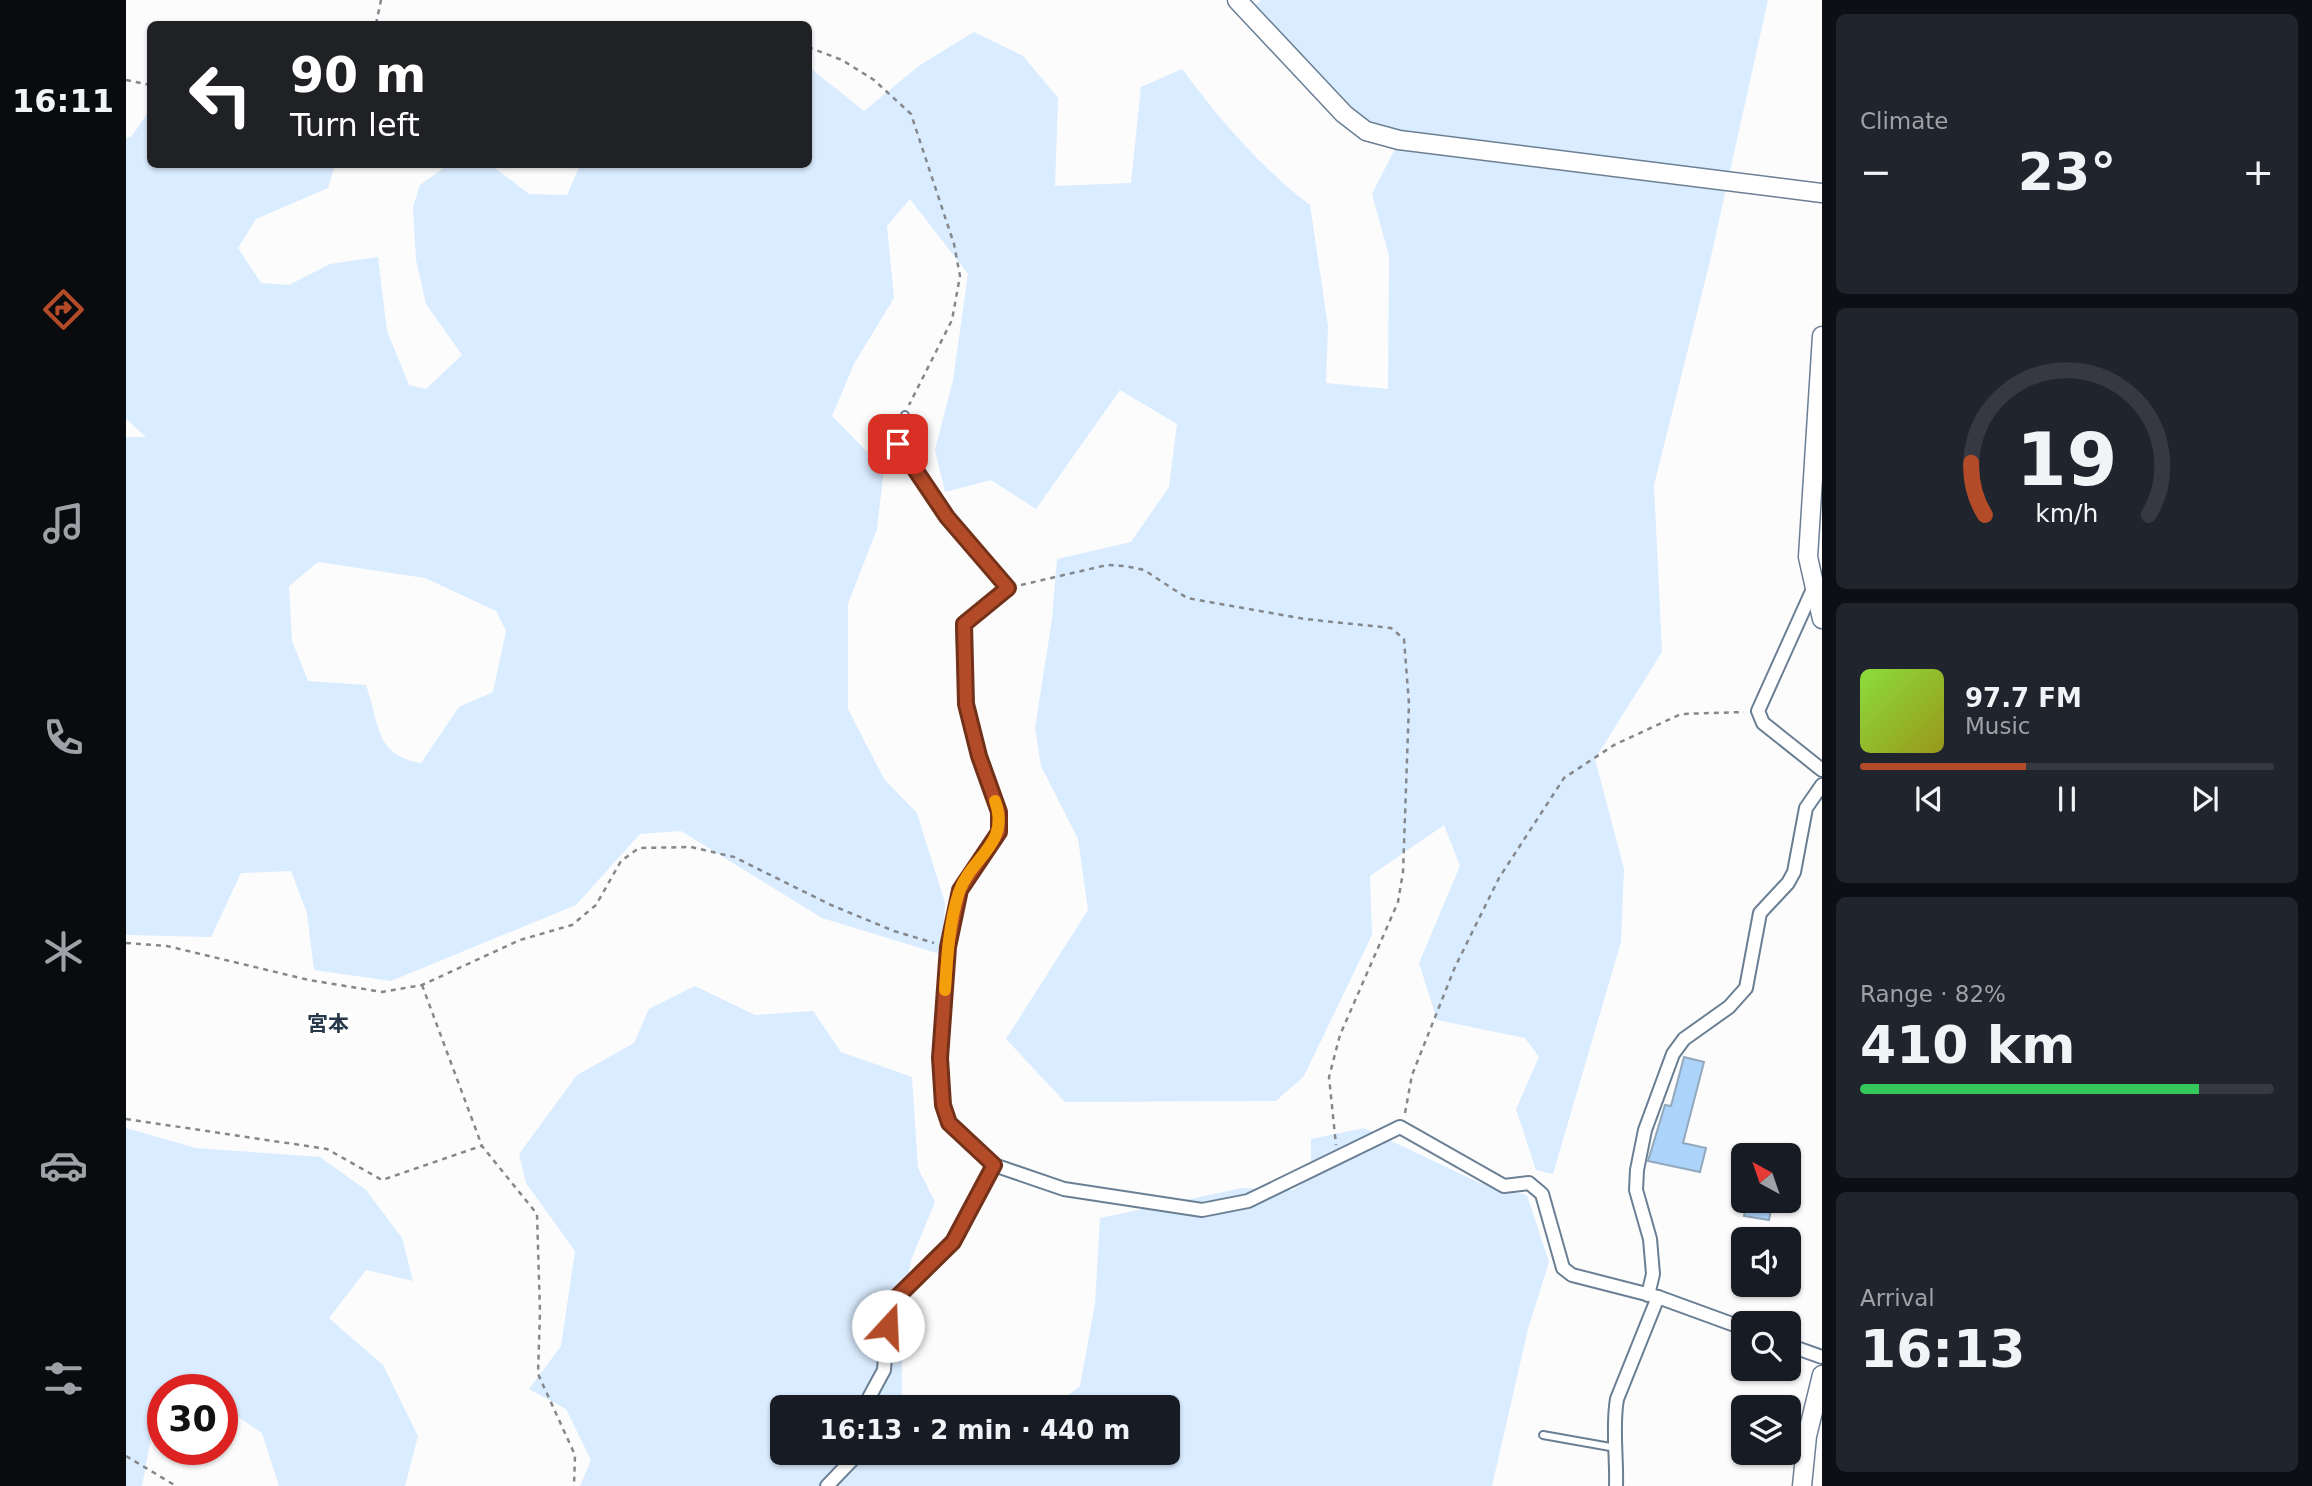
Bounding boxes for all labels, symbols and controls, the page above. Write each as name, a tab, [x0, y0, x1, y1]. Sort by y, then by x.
text: 90 m	[290, 47, 426, 104]
icon: left	[175, 49, 266, 140]
text: 16:11	[12, 82, 114, 120]
text: Turn left	[290, 106, 420, 144]
text: Climate	[1860, 108, 1949, 134]
text: 23°	[2018, 142, 2116, 202]
text: −	[1860, 150, 1892, 194]
text: +	[2242, 150, 2274, 194]
icon: directions	[39, 285, 88, 334]
pin	[868, 414, 928, 474]
text: 19	[2016, 417, 2118, 502]
icon: arrive	[879, 425, 917, 463]
text: km/h	[2035, 498, 2099, 527]
icon: music	[39, 499, 88, 548]
text: 97.7 FM	[1965, 683, 2082, 713]
icon: phone	[39, 713, 88, 762]
text: Music	[1965, 713, 2030, 739]
icon: previous	[1910, 780, 1948, 818]
icon: pause	[2048, 780, 2086, 818]
icon: next	[2186, 780, 2224, 818]
icon: climate	[39, 927, 88, 976]
text: Range · 82%	[1860, 981, 2006, 1007]
district label: 宮本	[307, 1012, 349, 1036]
text: 410 km	[1860, 1015, 2075, 1075]
icon: car	[39, 1141, 88, 1190]
north arrow	[1731, 1143, 1801, 1213]
map controls	[1731, 1143, 1801, 1465]
button: sound	[1731, 1227, 1801, 1297]
text: Arrival	[1860, 1285, 1935, 1311]
position arrow	[851, 1289, 925, 1363]
button: search	[1731, 1311, 1801, 1381]
text: 16:13	[1860, 1319, 2026, 1379]
icon: filters	[39, 1354, 88, 1403]
speed limit sign: 30	[147, 1374, 238, 1465]
button: layers	[1731, 1395, 1801, 1465]
text: 16:13 · 2 min · 440 m	[820, 1415, 1130, 1445]

